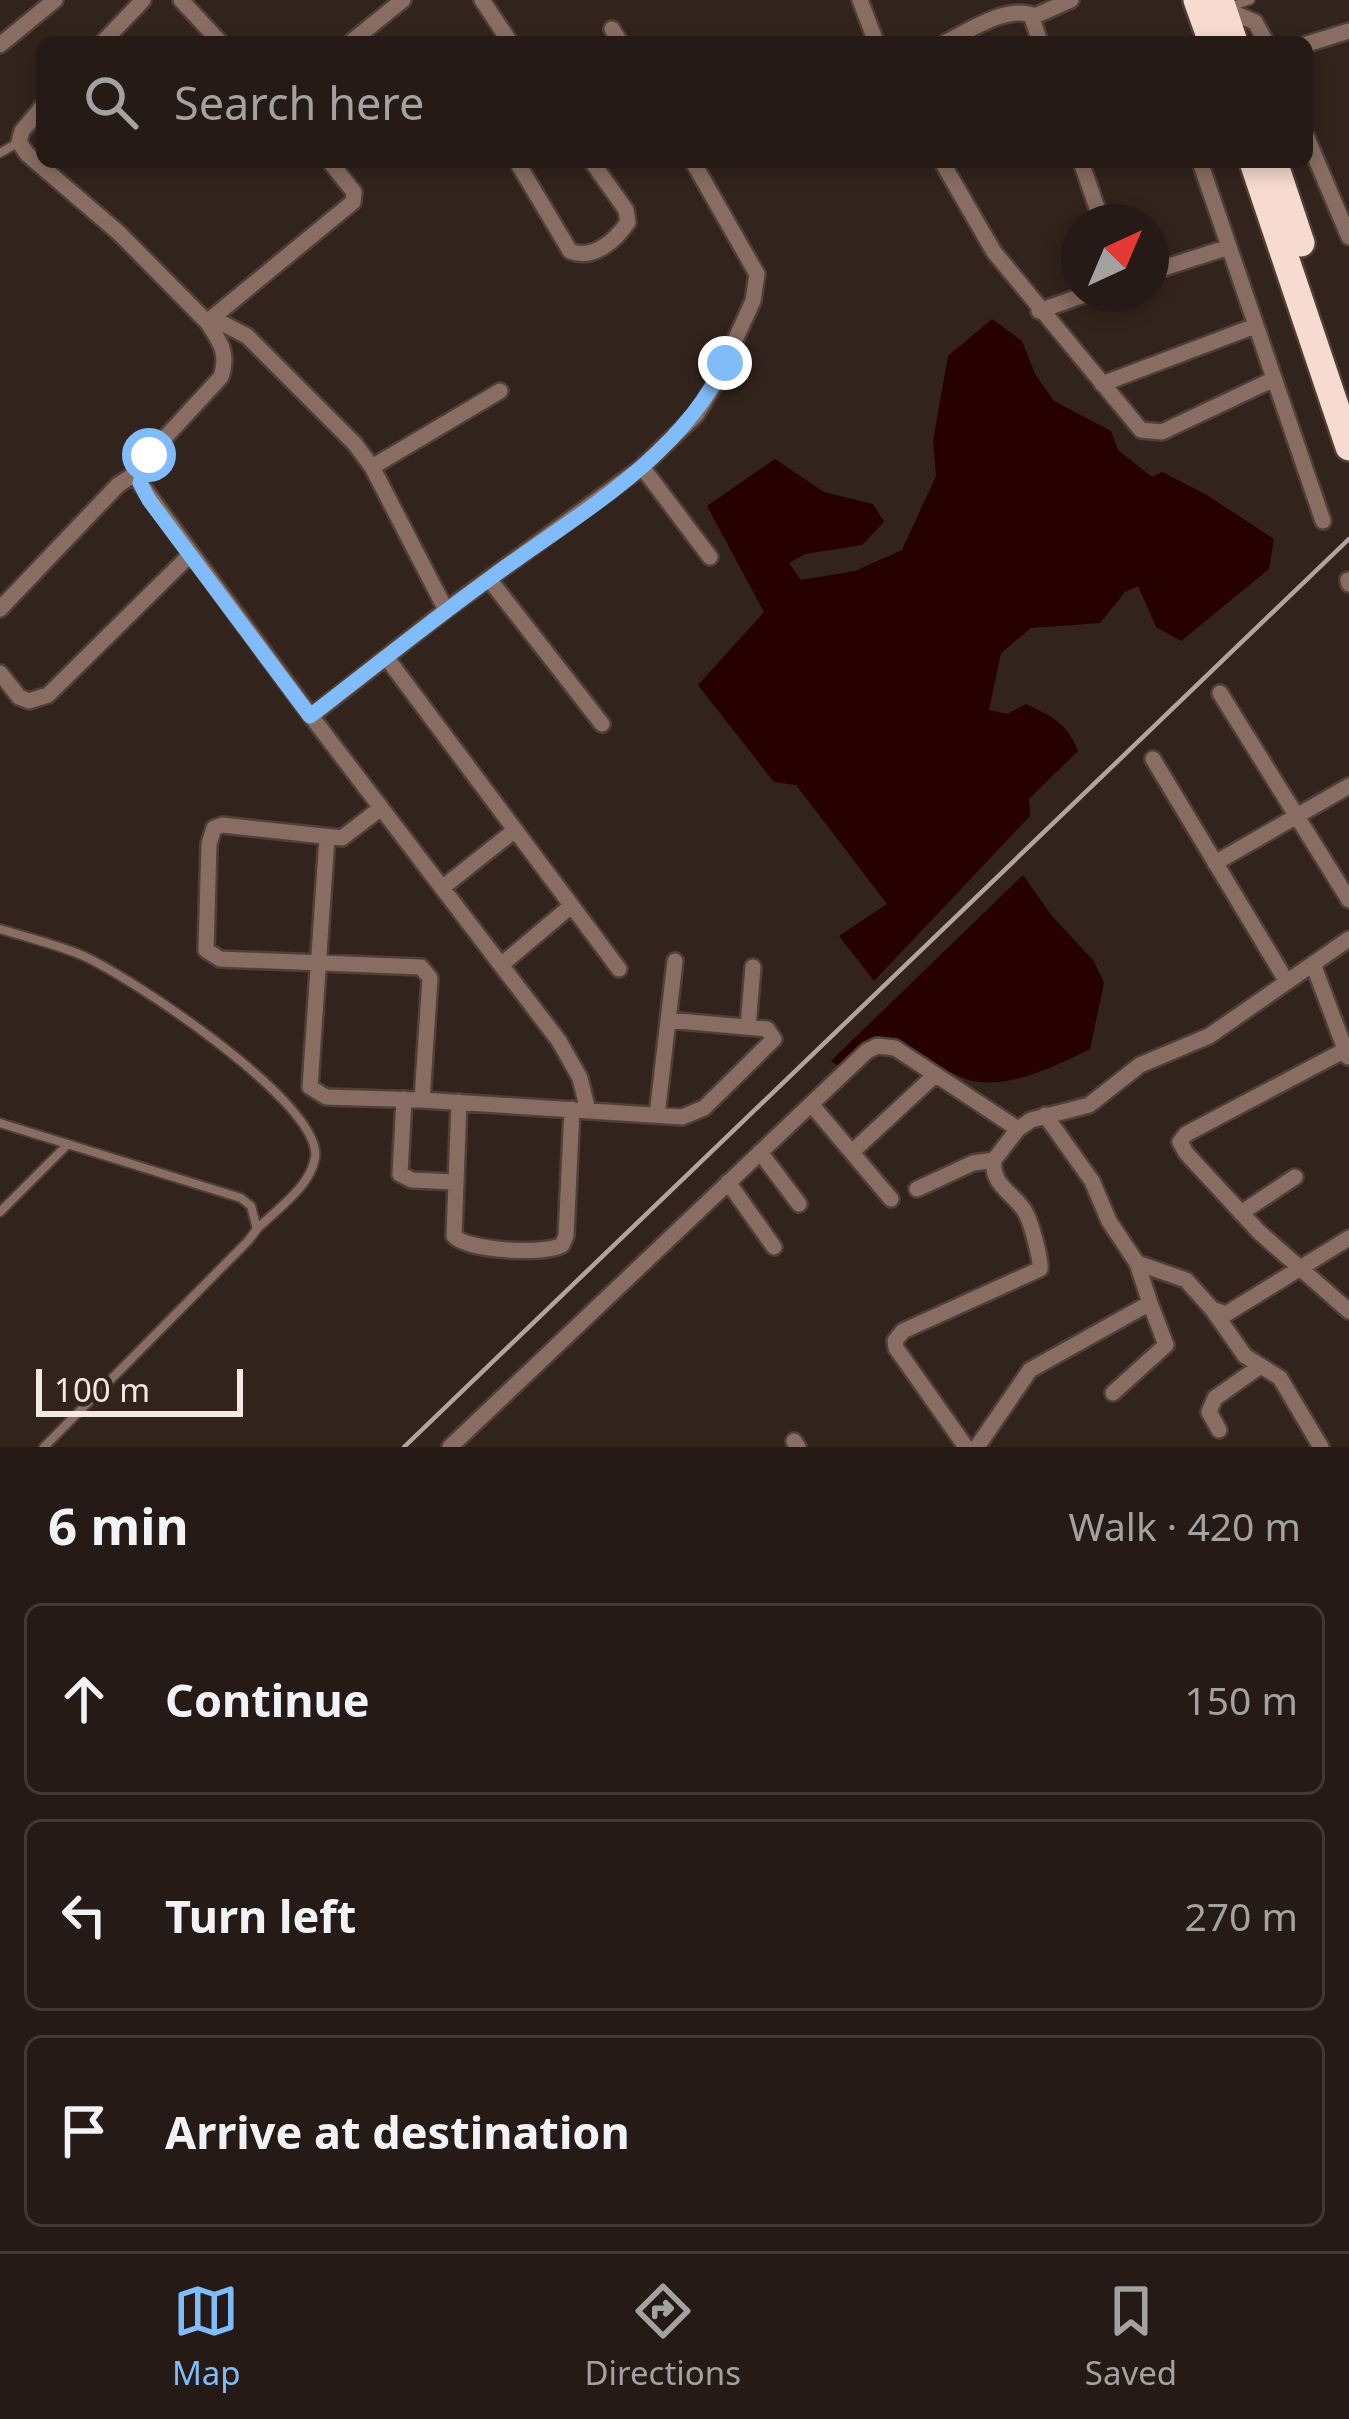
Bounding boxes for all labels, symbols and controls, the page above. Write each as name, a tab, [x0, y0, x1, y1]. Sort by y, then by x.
search box	[36, 36, 1313, 168]
icon: search	[78, 69, 144, 135]
text: Search here	[174, 72, 424, 133]
north arrow	[1061, 204, 1169, 312]
route end	[698, 336, 752, 390]
route start	[122, 428, 176, 482]
scale bar	[36, 1363, 243, 1416]
text: 100 m	[54, 1367, 150, 1412]
text: 6 min	[48, 1490, 189, 1560]
text: Walk · 420 m	[1068, 1499, 1301, 1552]
icon: ahead	[51, 1666, 117, 1732]
text: Continue	[165, 1669, 370, 1730]
text: 150 m	[1184, 1673, 1298, 1726]
icon: left	[51, 1882, 117, 1948]
text: Turn left	[165, 1885, 356, 1946]
text: 270 m	[1184, 1889, 1298, 1942]
icon: arrive	[51, 2098, 117, 2164]
text: Arrive at destination	[165, 2101, 630, 2162]
tab: Map	[172, 2278, 241, 2395]
tab: Directions	[584, 2278, 741, 2395]
tab: Saved	[1085, 2278, 1177, 2395]

